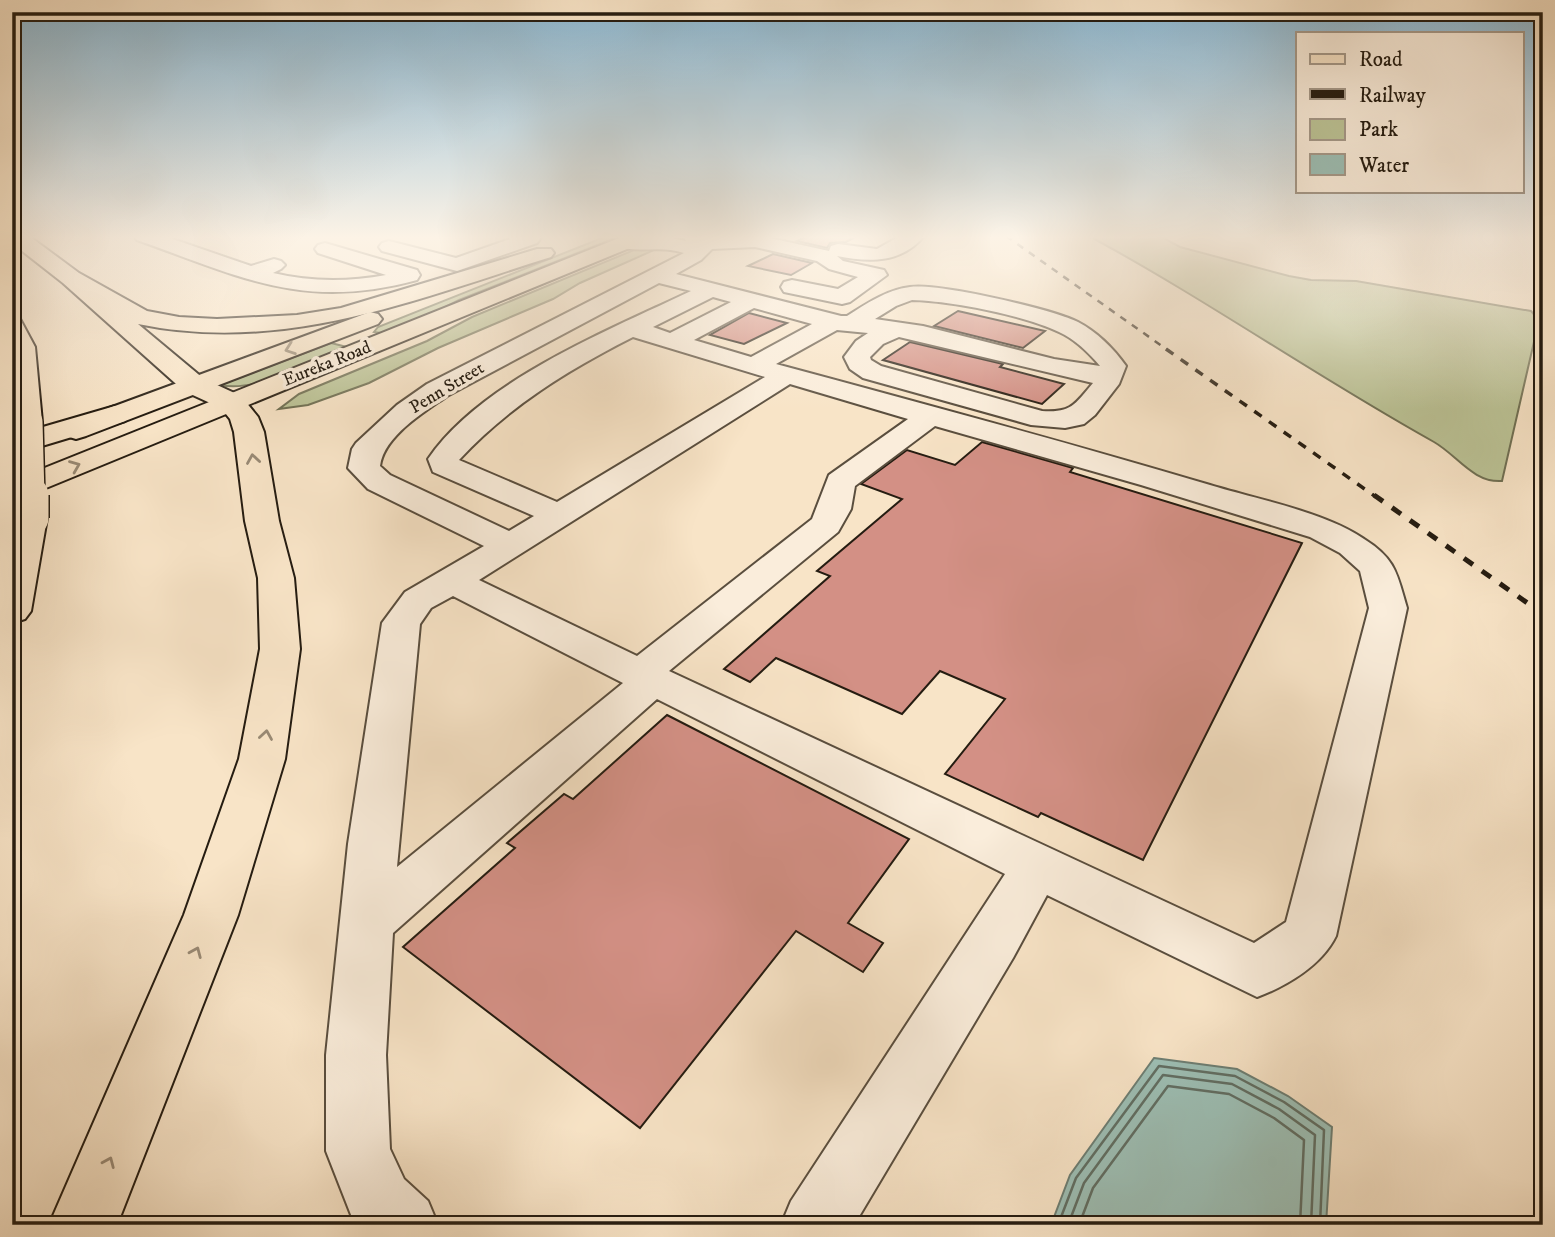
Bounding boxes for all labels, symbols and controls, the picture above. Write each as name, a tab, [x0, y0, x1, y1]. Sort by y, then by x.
legend	[1296, 32, 1524, 192]
text: Road	[1359, 47, 1403, 73]
text: Railway	[1359, 83, 1427, 109]
text: Park	[1359, 117, 1399, 143]
text: Water	[1358, 153, 1409, 179]
street label: Eureka Road	[280, 336, 374, 392]
one-way arrow	[285, 341, 297, 355]
street label: Penn Street	[406, 357, 488, 419]
one-way arrow	[246, 453, 261, 465]
one-way arrow	[69, 461, 81, 475]
one-way arrow	[258, 730, 273, 741]
one-way arrow	[188, 946, 202, 959]
one-way arrow	[101, 1156, 115, 1169]

